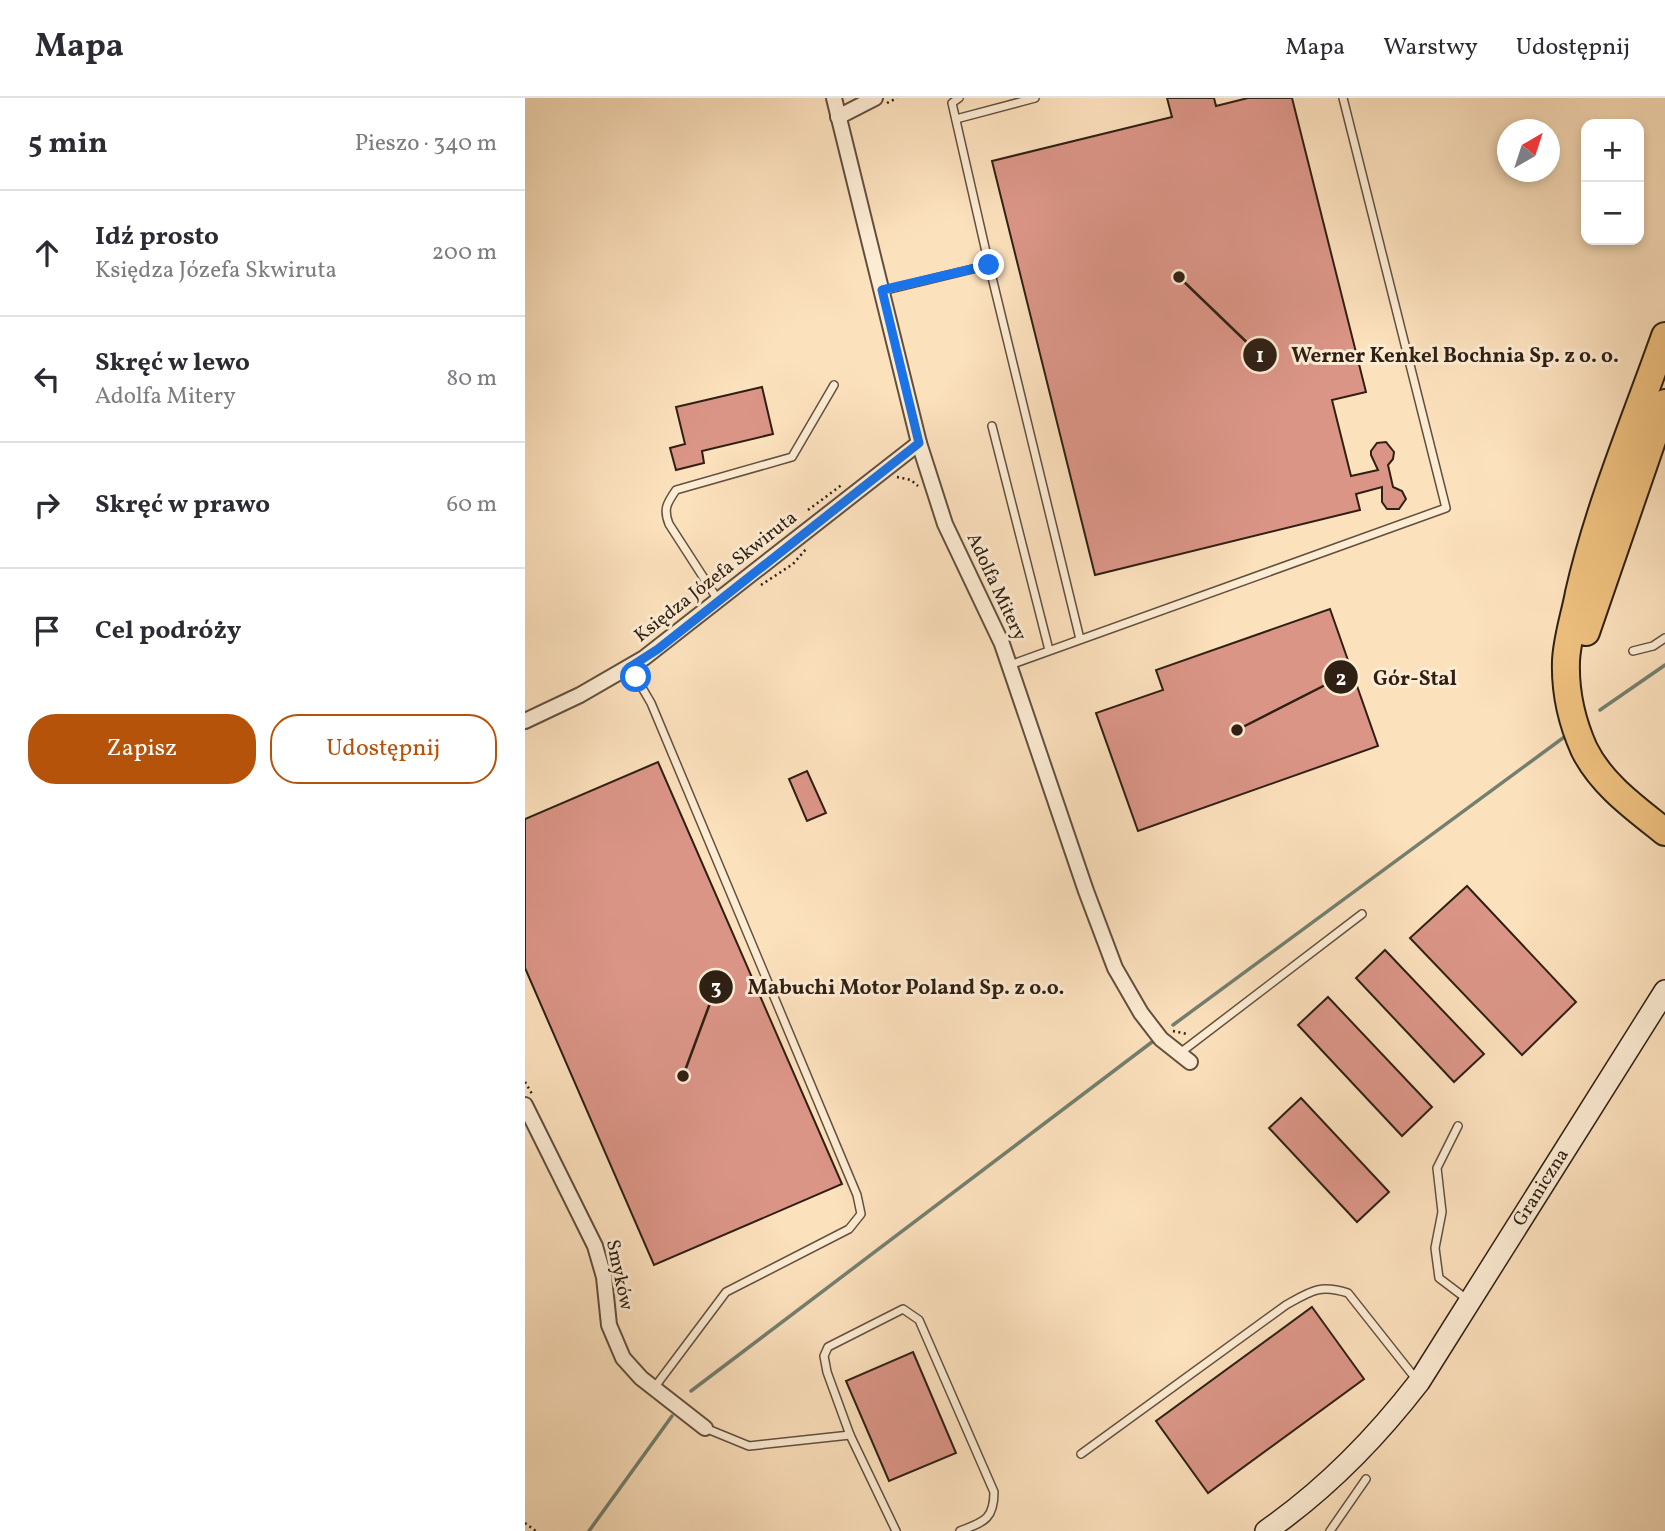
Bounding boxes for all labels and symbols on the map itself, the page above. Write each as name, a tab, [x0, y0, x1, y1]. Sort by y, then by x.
north arrow	[1497, 119, 1560, 182]
route end	[973, 249, 1004, 280]
callout: Werner Kenkel Bochnia Sp. z o. o.	[1242, 334, 1633, 376]
text: 1	[1256, 342, 1264, 371]
text: Werner Kenkel Bochnia Sp. z o. o.	[1291, 342, 1619, 371]
street label: Księdza Józefa Skwiruta	[629, 505, 803, 649]
street label: Adolfa Mitery	[960, 529, 1032, 645]
callout: Gór-Stal	[1324, 656, 1471, 698]
route start	[620, 661, 651, 692]
text: 2	[1336, 665, 1346, 694]
text: Gór-Stal	[1373, 665, 1457, 694]
callout: Mabuchi Motor Poland Sp. z o.o.	[698, 966, 1078, 1008]
text: 3	[711, 974, 721, 1003]
text: Mabuchi Motor Poland Sp. z o.o.	[748, 974, 1064, 1003]
street label: Graniczna	[1507, 1144, 1576, 1231]
street label: Smyków	[599, 1237, 639, 1313]

